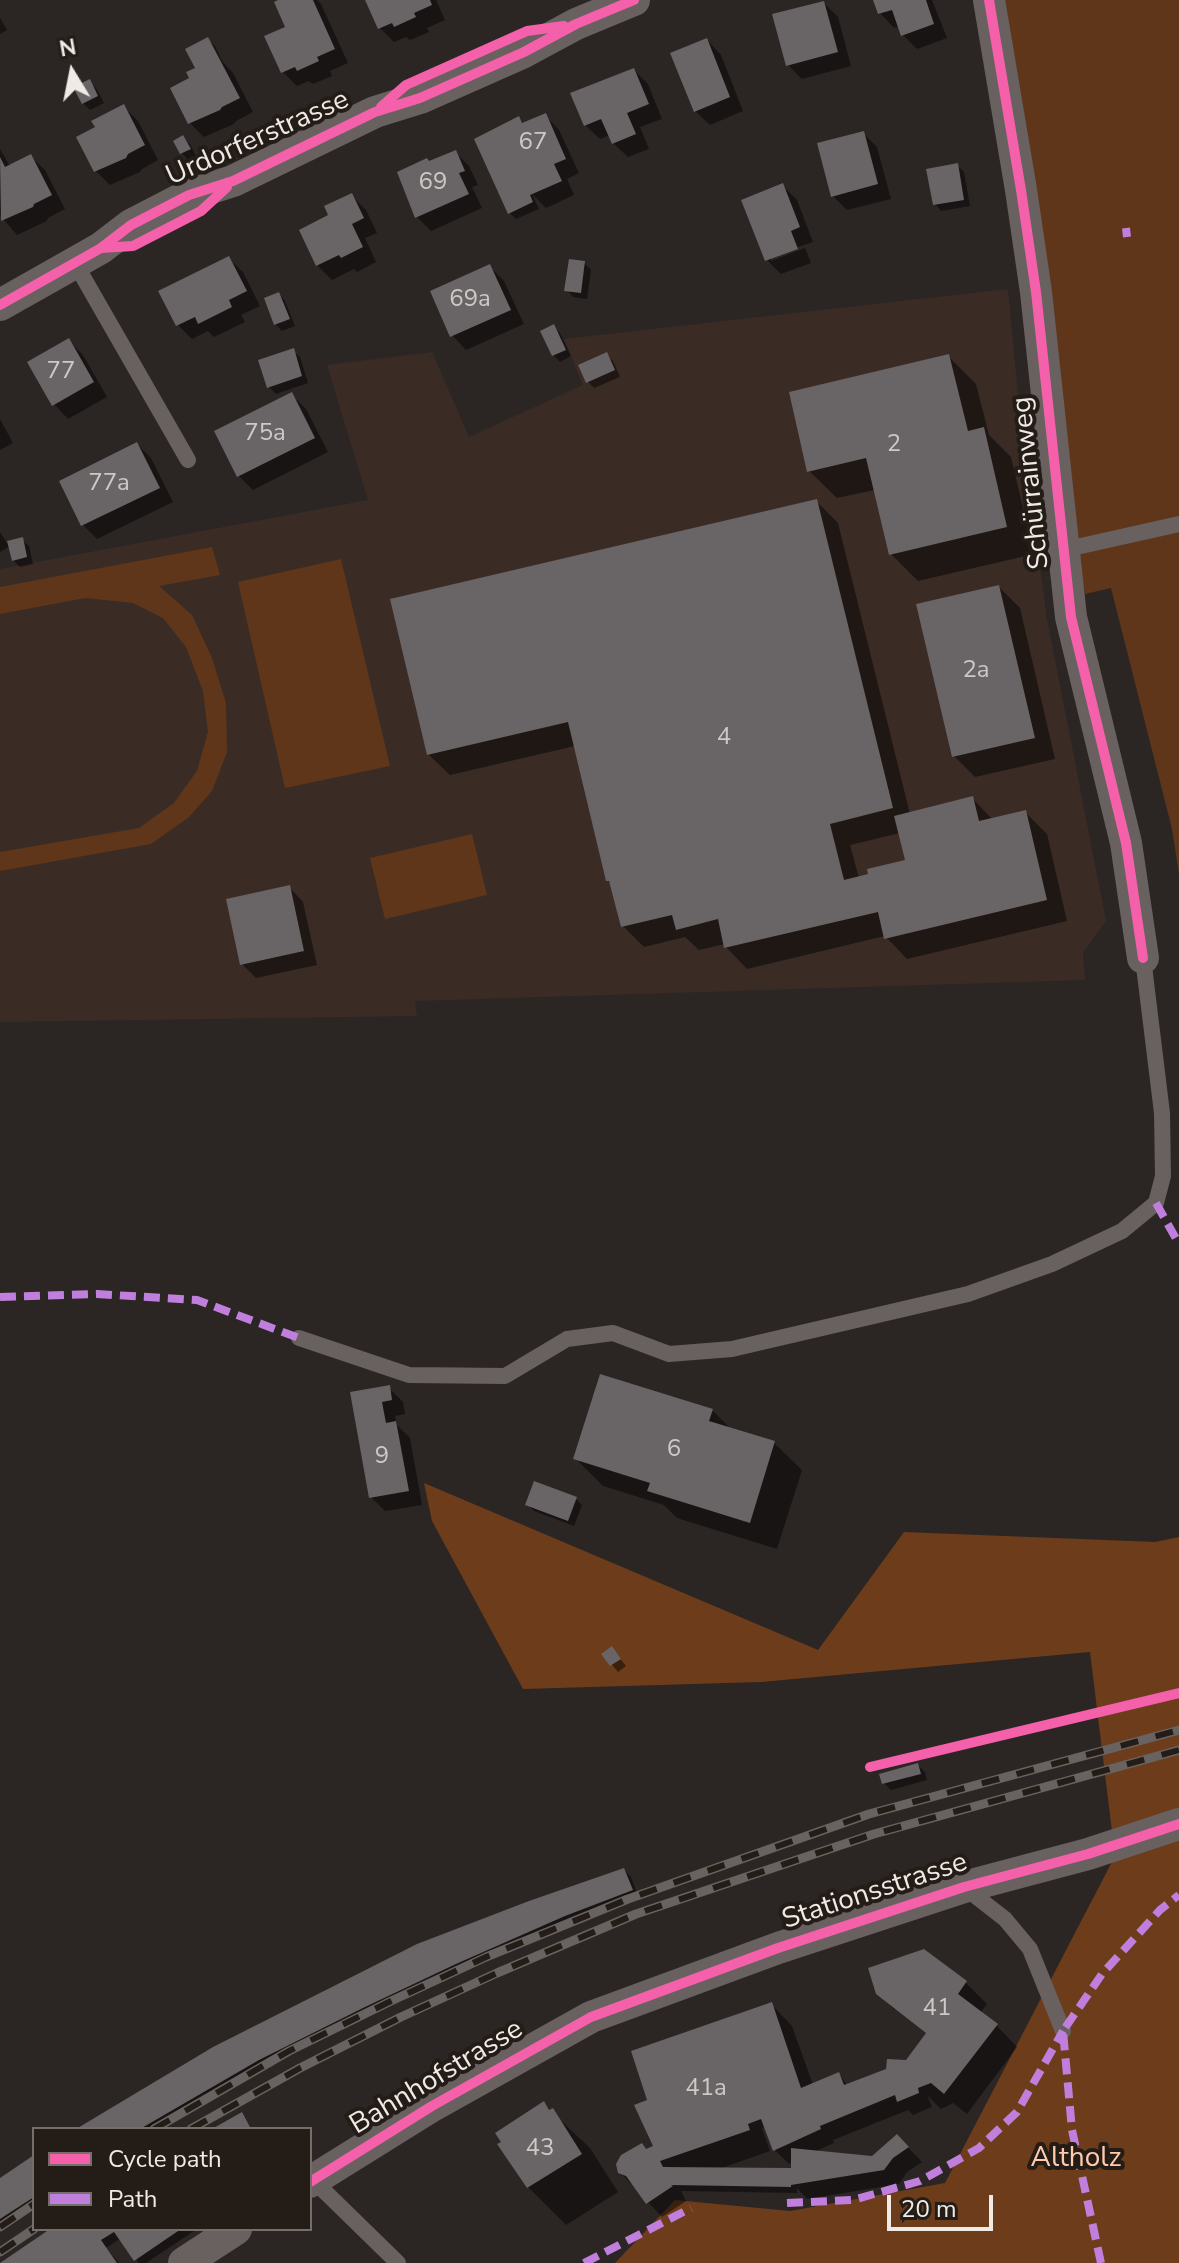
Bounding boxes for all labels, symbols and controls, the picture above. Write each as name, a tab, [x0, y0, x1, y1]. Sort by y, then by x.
north arrow	[32, 32, 112, 112]
text: N	[57, 32, 79, 65]
street label: Urdorferstrasse	[162, 84, 354, 194]
house number: 67	[519, 129, 547, 157]
house number: 69	[419, 169, 447, 197]
house number: 69a	[449, 286, 491, 314]
house number: 77	[47, 358, 75, 386]
street label: Schürrainweg	[1006, 395, 1058, 571]
house number: 75a	[244, 420, 286, 448]
house number: 2	[887, 431, 901, 459]
house number: 77a	[88, 470, 130, 498]
house number: 2a	[962, 657, 990, 685]
house number: 4	[717, 724, 731, 752]
house number: 6	[667, 1436, 681, 1464]
house number: 9	[375, 1443, 389, 1471]
street label: Stationsstrasse	[778, 1846, 972, 1938]
house number: 41	[923, 1995, 951, 2023]
street label: Bahnhofstrasse	[344, 2013, 530, 2143]
house number: 41a	[685, 2075, 727, 2103]
legend	[32, 2127, 312, 2231]
house number: 43	[526, 2135, 554, 2163]
park label: Altholz	[1031, 2142, 1121, 2176]
text: Cycle path	[108, 2143, 222, 2175]
scale bar	[891, 2179, 997, 2229]
text: Path	[108, 2183, 157, 2215]
text: 20 m	[901, 2193, 957, 2225]

